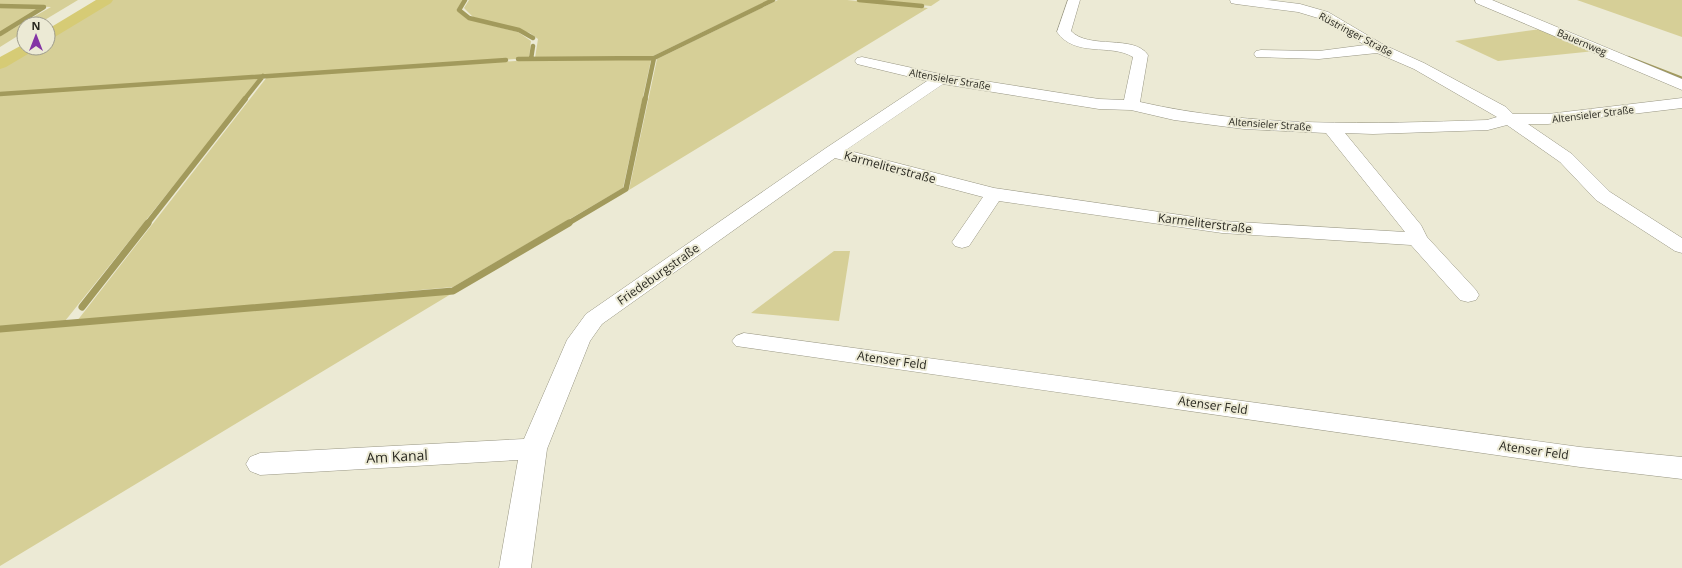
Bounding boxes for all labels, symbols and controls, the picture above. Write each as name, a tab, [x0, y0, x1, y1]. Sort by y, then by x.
street label: Rüstringer Straße	[1317, 9, 1396, 60]
north arrow	[16, 16, 56, 56]
text: N	[32, 18, 40, 33]
street label: Bauernweg	[1555, 25, 1610, 59]
street label: Altensieler Straße	[908, 65, 992, 93]
street label: Altensieler Straße	[1551, 102, 1635, 126]
street label: Altensieler Straße	[1228, 114, 1312, 134]
street label: Karmeliterstraße	[842, 147, 938, 188]
street label: Karmeliterstraße	[1157, 209, 1253, 237]
street label: Friedeburgstraße	[613, 239, 703, 309]
street label: Atenser Feld	[856, 347, 928, 373]
street label: Atenser Feld	[1177, 392, 1249, 418]
street label: Atenser Feld	[1498, 437, 1570, 463]
street label: Am Kanal	[366, 445, 428, 467]

